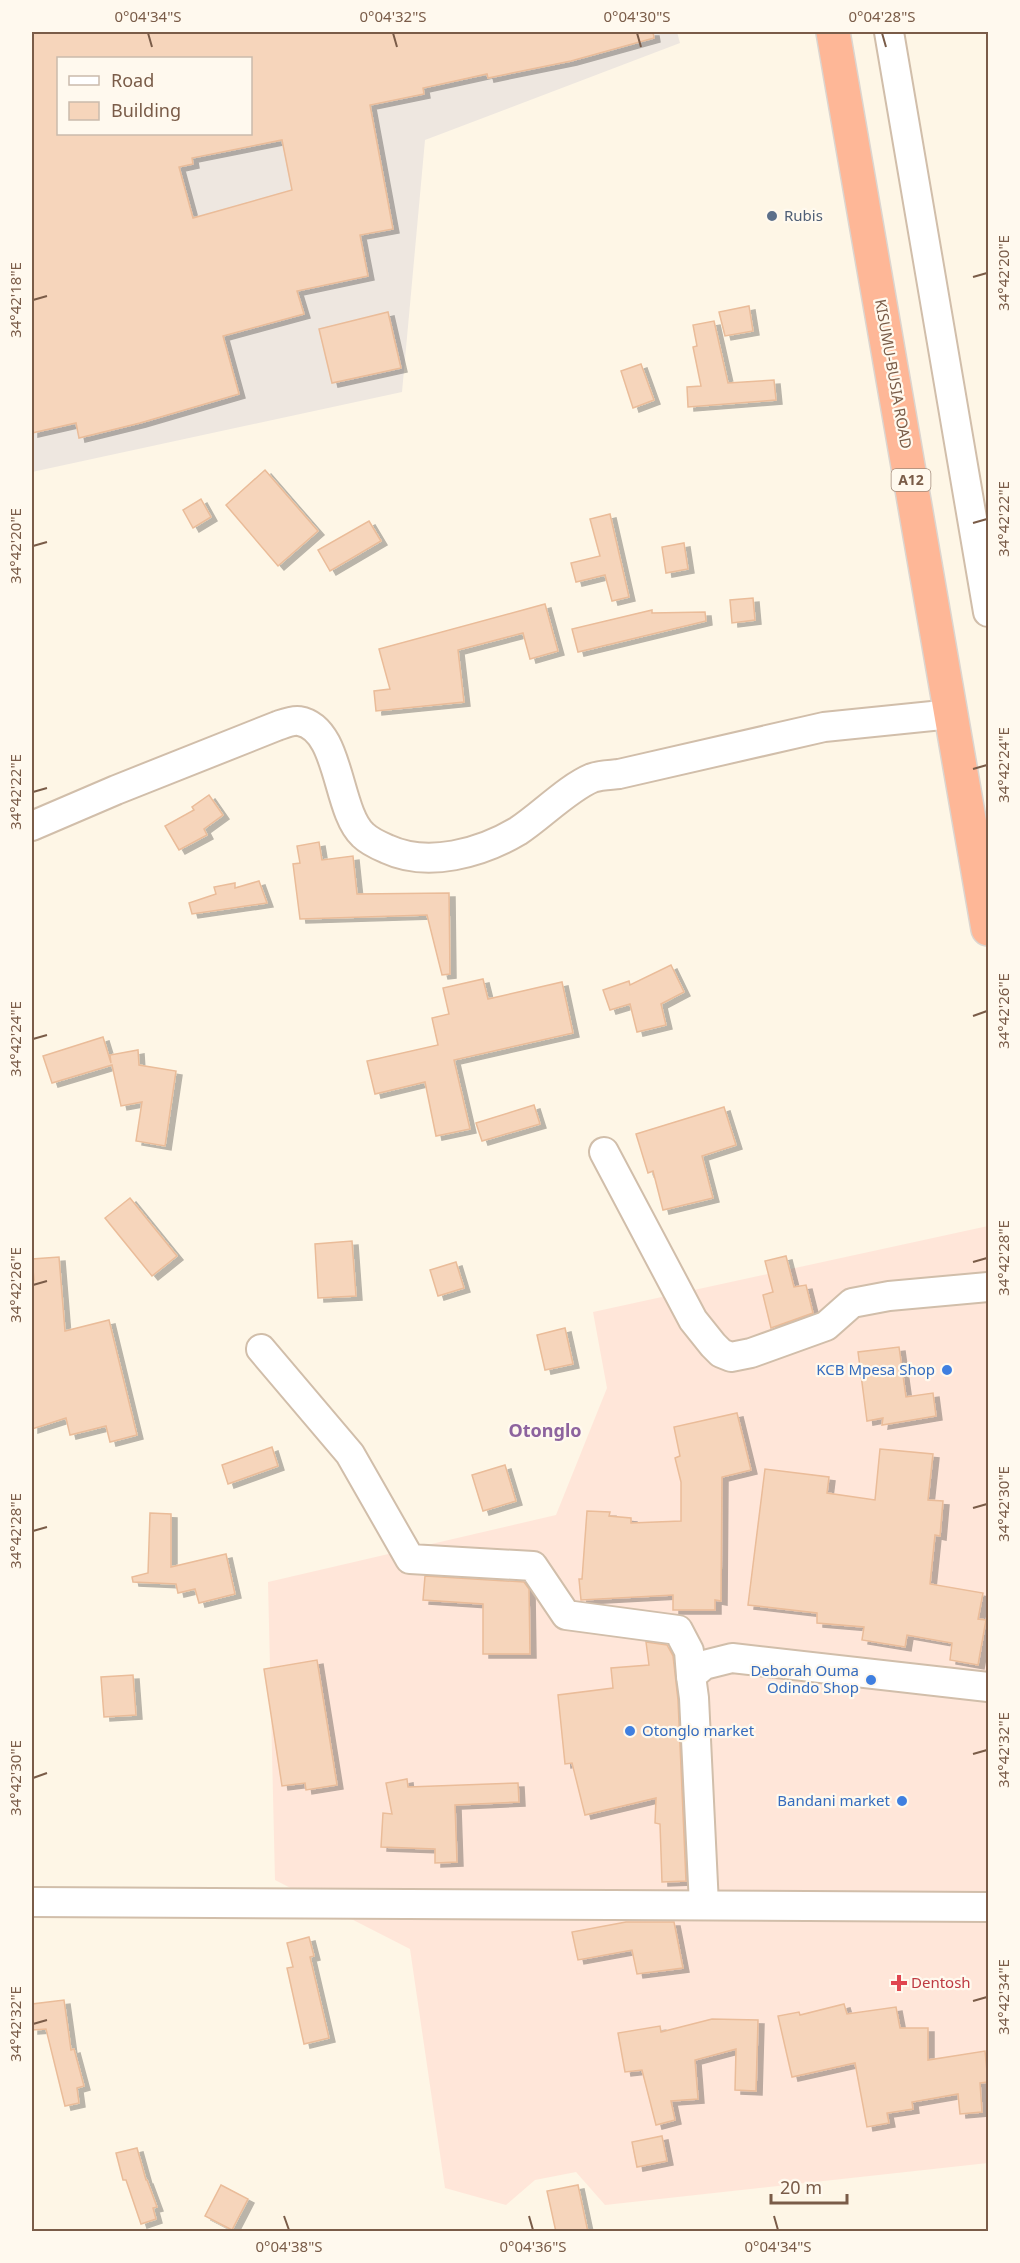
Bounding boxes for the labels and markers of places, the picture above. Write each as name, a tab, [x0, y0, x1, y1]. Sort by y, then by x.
place label: Rubis	[784, 205, 823, 225]
marker: Rubis	[765, 209, 779, 223]
place label: KCB Mpesa Shop	[816, 1359, 935, 1379]
marker: KCB Mpesa Shop	[940, 1363, 954, 1377]
place label: Deborah Ouma Odindo Shop	[750, 1660, 859, 1697]
marker: Deborah Ouma Odindo Shop	[864, 1673, 878, 1687]
place label: Otonglo market	[642, 1720, 755, 1740]
marker: Otonglo market	[623, 1724, 637, 1738]
place label: Bandani market	[777, 1790, 891, 1810]
marker: Bandani market	[895, 1794, 909, 1808]
place label: Dentosh	[911, 1972, 971, 1992]
marker: Dentosh	[892, 1976, 906, 1990]

